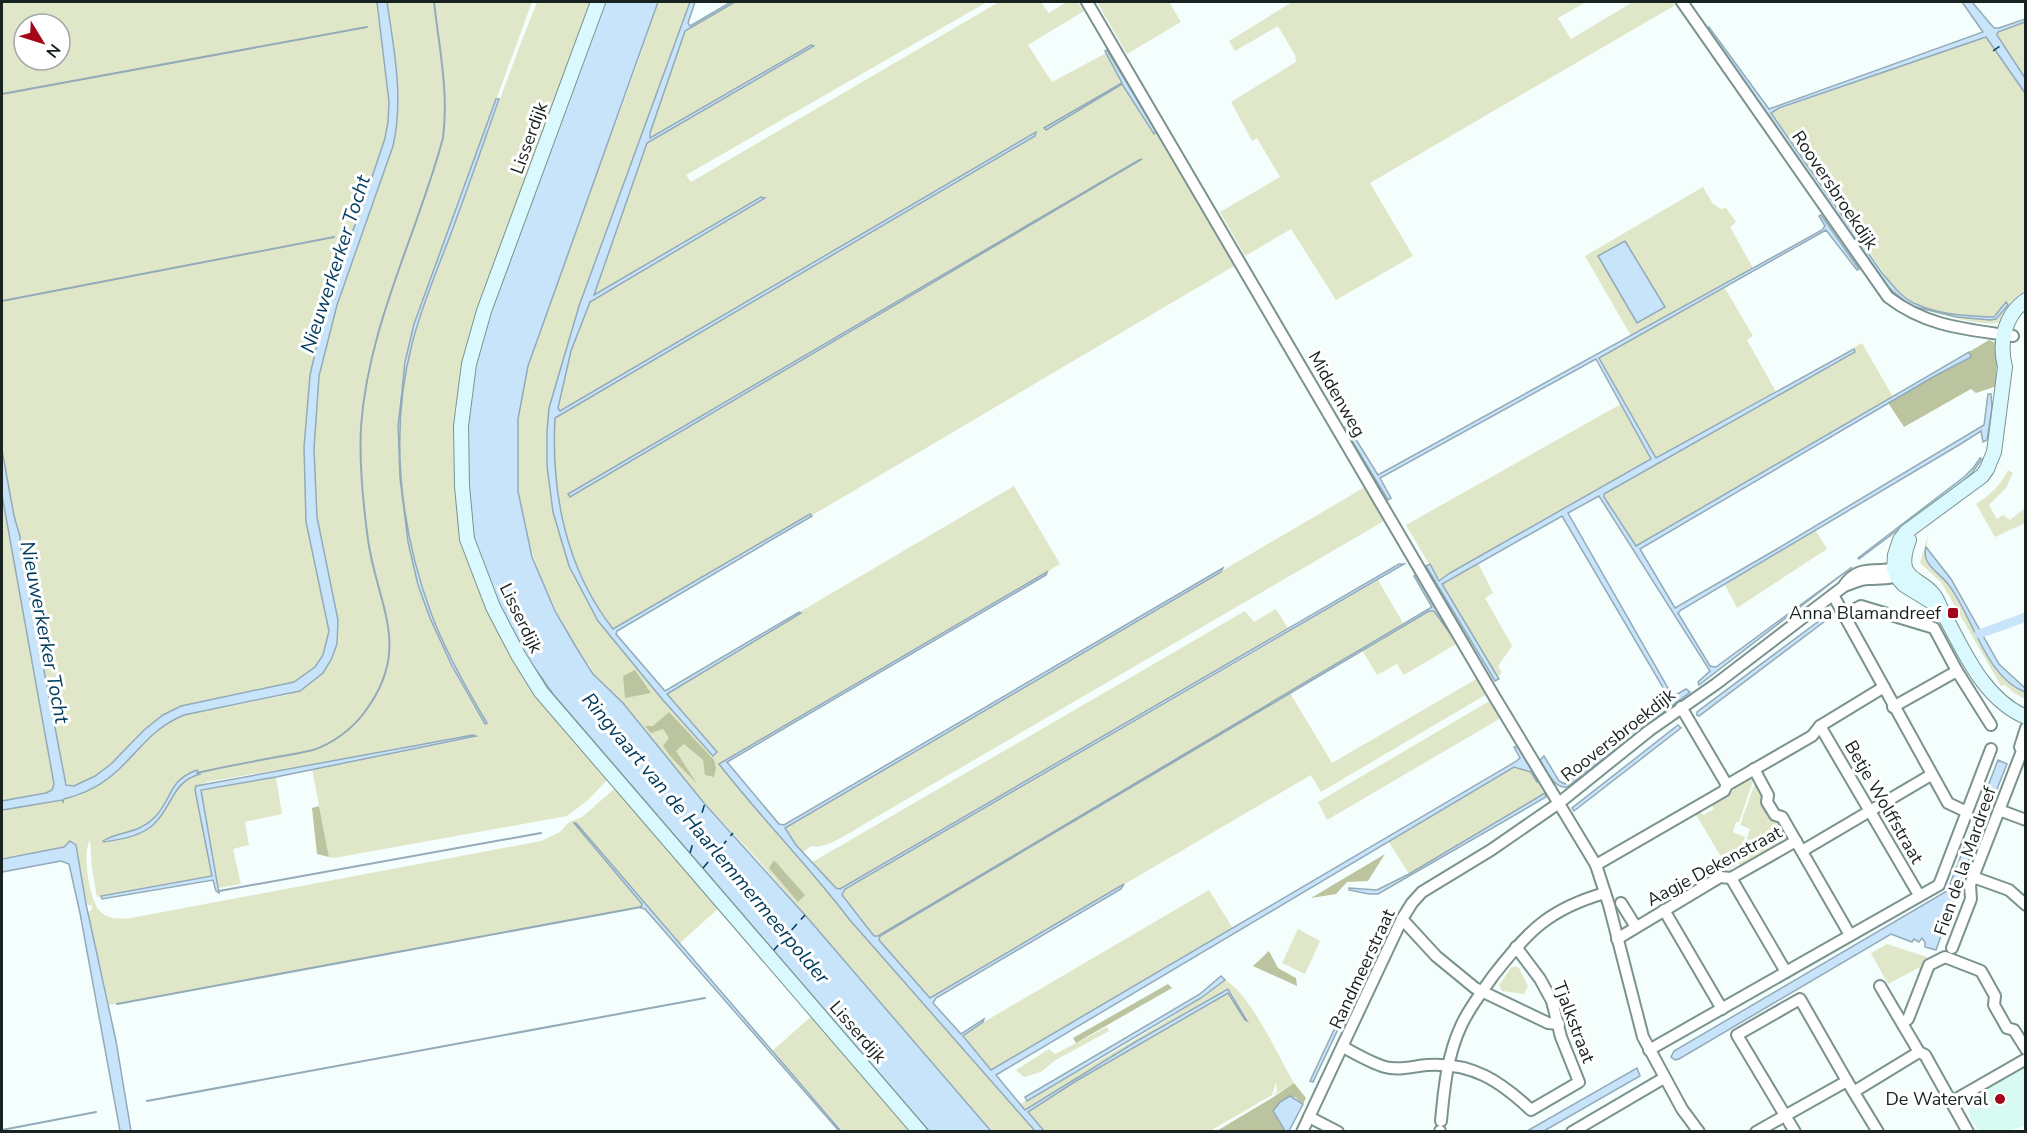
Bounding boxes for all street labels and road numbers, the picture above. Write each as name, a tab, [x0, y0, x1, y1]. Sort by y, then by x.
street label: Lisserdijk	[505, 98, 553, 177]
street label: Rooversbroekdijk	[1786, 126, 1884, 255]
street label: Middenweg	[1303, 347, 1371, 441]
street label: Lisserdijk	[494, 579, 549, 658]
street label: Rooversbroekdijk	[1556, 682, 1681, 787]
street label: Betje Wolffstraat	[1839, 736, 1929, 869]
street label: Fien de la Mardreef	[1928, 782, 2002, 939]
street label: Aagje Dekenstraat	[1642, 820, 1786, 912]
street label: Randmeerstraat	[1324, 904, 1401, 1033]
street label: Tjalkstraat	[1547, 978, 1601, 1067]
street label: Lisserdijk	[824, 996, 892, 1069]

